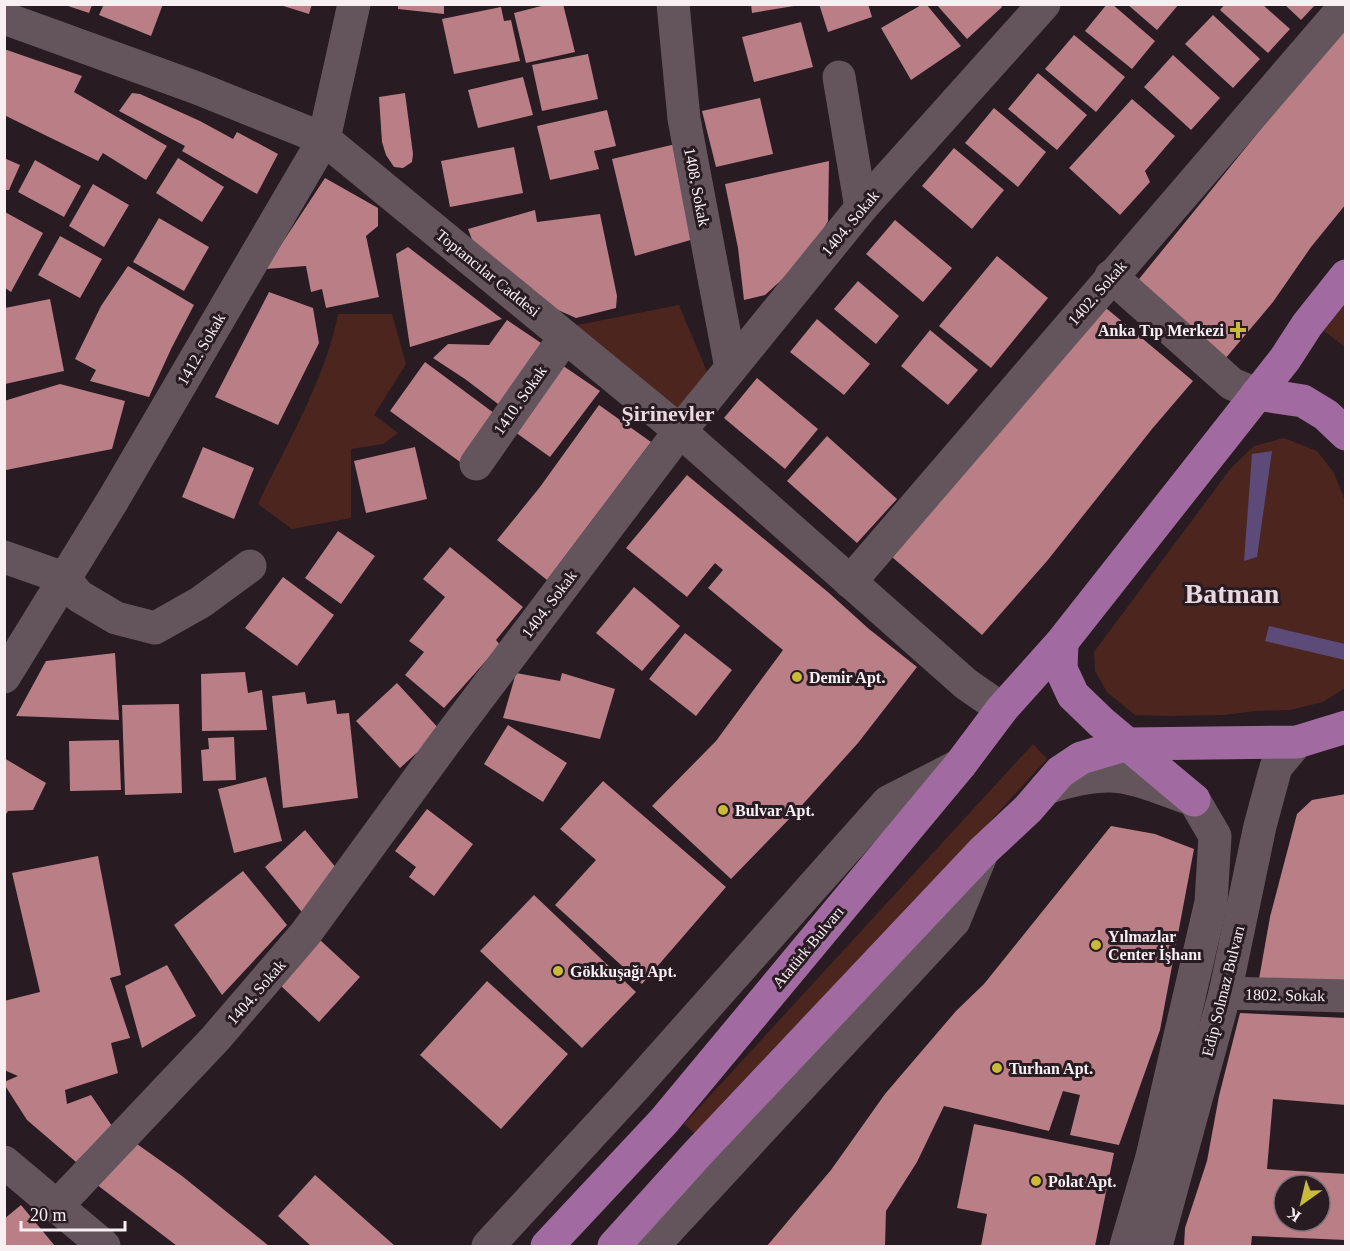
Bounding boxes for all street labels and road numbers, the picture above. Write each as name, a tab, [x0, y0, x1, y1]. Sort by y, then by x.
street label: 1408. Sokak	[681, 146, 713, 228]
street label: 1404. Sokak	[818, 187, 882, 259]
street label: Toptancılar Caddesi	[432, 226, 544, 321]
street label: 1402. Sokak	[1064, 257, 1130, 329]
street label: 1412. Sokak	[174, 310, 228, 388]
street label: 1410. Sokak	[490, 362, 550, 438]
street label: 1404. Sokak	[518, 567, 580, 641]
street label: Atatürk Bulvarı	[769, 902, 847, 991]
street label: Edip Solmaz Bulvarı	[1199, 923, 1249, 1058]
street label: 1404. Sokak	[223, 956, 289, 1028]
street label: 1802. Sokak	[1245, 986, 1325, 1004]

